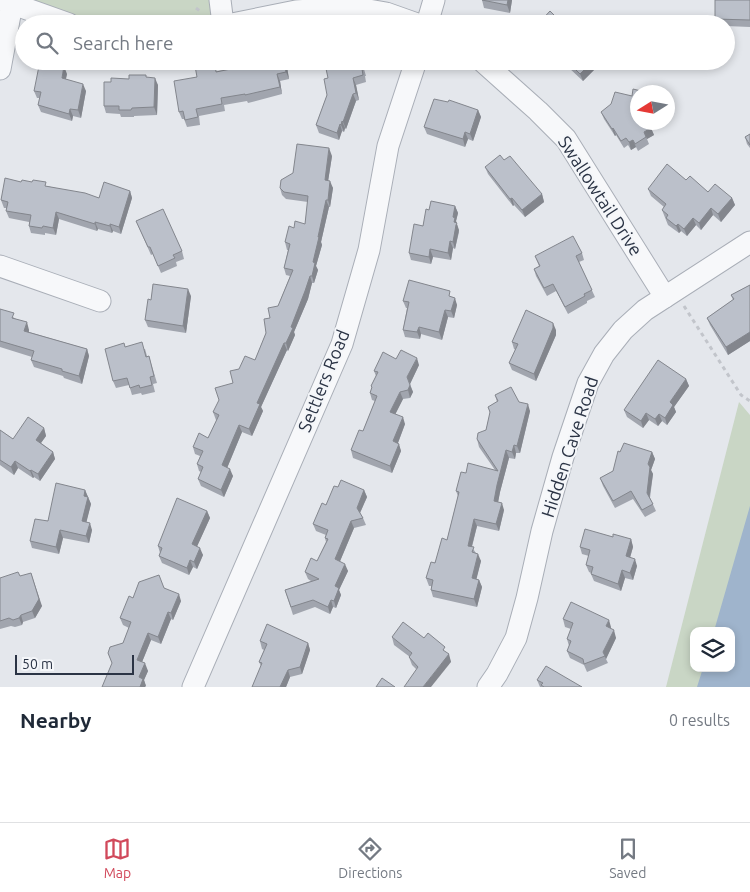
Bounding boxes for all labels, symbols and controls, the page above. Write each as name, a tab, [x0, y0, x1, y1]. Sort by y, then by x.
search box	[15, 15, 735, 70]
icon: search	[33, 29, 61, 57]
text: Search here	[73, 32, 173, 54]
north arrow	[630, 85, 675, 130]
street label: Swallowtail Drive	[555, 132, 647, 259]
street label: Settlers Road	[293, 327, 353, 435]
street label: Hidden Cave Road	[537, 374, 601, 520]
map controls	[690, 627, 735, 672]
button: layers	[690, 627, 735, 672]
scale bar	[15, 652, 134, 675]
text: 50 m	[22, 656, 53, 672]
text: Nearby	[20, 708, 91, 732]
text: 0 results	[669, 711, 730, 729]
tab: Map	[103, 835, 131, 881]
tab: Directions	[338, 835, 402, 881]
tab: Saved	[609, 835, 647, 881]

